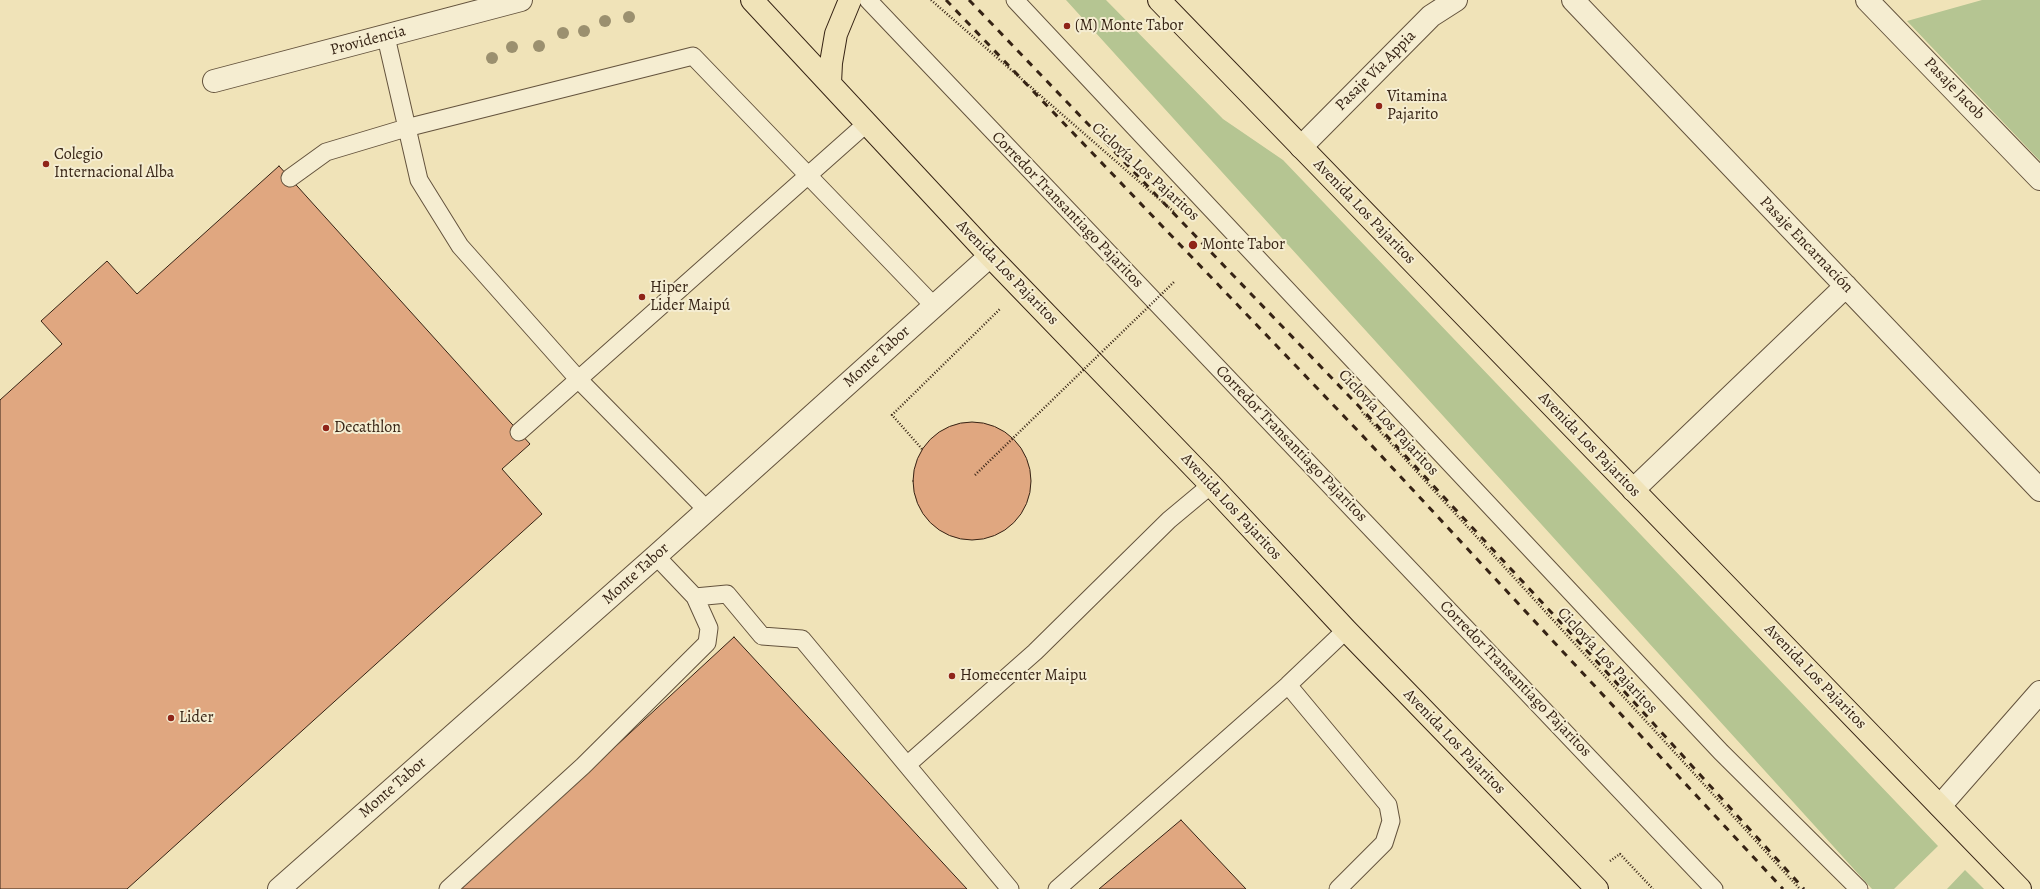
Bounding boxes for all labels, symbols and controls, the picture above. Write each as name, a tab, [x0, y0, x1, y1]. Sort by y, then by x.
place label: (M) Monte Tabor	[1075, 16, 1184, 36]
marker: (M) Monte Tabor	[1062, 21, 1072, 31]
street label: Providencia	[328, 22, 408, 60]
street label: Pasaje Vía Appia	[1332, 27, 1420, 115]
street label: Pasaje Jacob	[1920, 54, 1988, 124]
place label: Vitamina Pajarito	[1387, 87, 1447, 125]
marker: Vitamina Pajarito	[1374, 101, 1384, 111]
street label: Ciclovía Los Pajaritos	[1087, 119, 1203, 225]
street label: Corredor Transantiago Pajaritos	[987, 128, 1147, 292]
place label: Colegio Internacional Alba	[54, 145, 174, 183]
street label: Avenida Los Pajaritos	[1309, 155, 1419, 269]
marker: Colegio Internacional Alba	[41, 159, 51, 169]
street label: Pasaje Encarnación	[1755, 193, 1857, 297]
street label: Avenida Los Pajaritos	[952, 216, 1062, 330]
place label: Monte Tabor	[1202, 235, 1285, 255]
marker: Monte Tabor	[1187, 239, 1199, 251]
place label: Hiper Lider Maipú	[650, 278, 730, 316]
marker: Hiper Lider Maipú	[637, 292, 647, 302]
street label: Monte Tabor	[840, 322, 914, 392]
street label: Corredor Transantiago Pajaritos	[1211, 362, 1371, 526]
street label: Ciclovía Los Pajaritos	[1334, 366, 1442, 480]
street label: Avenida Los Pajaritos	[1534, 388, 1644, 502]
place label: Decathlon	[334, 418, 401, 438]
marker: Decathlon	[321, 423, 331, 433]
street label: Avenida Los Pajaritos	[1177, 450, 1285, 564]
street label: Monte Tabor	[599, 539, 673, 609]
street label: Corredor Transantiago Pajaritos	[1435, 597, 1595, 761]
street label: Ciclovía Los Pajaritos	[1553, 604, 1661, 718]
street label: Avenida Los Pajaritos	[1760, 620, 1870, 734]
place label: Homecenter Maipu	[960, 666, 1087, 686]
marker: Homecenter Maipu	[947, 671, 957, 681]
street label: Avenida Los Pajaritos	[1399, 685, 1509, 799]
place label: Lider	[179, 708, 214, 728]
marker: Lider	[166, 713, 176, 723]
street label: Monte Tabor	[355, 753, 431, 823]

